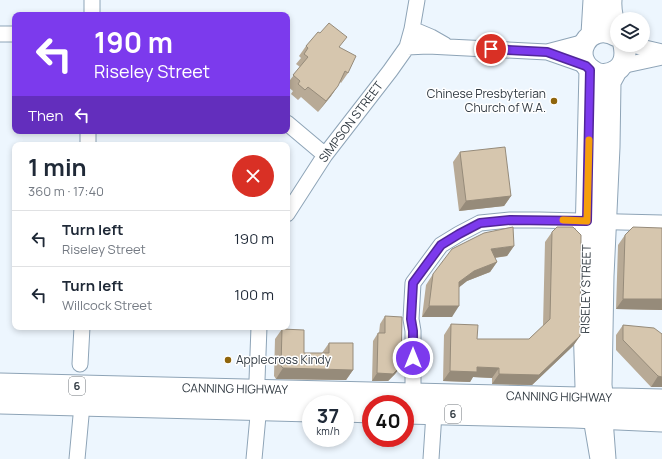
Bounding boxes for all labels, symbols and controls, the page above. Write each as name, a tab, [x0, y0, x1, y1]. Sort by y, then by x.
map controls	[610, 12, 650, 52]
button: layers	[610, 12, 650, 52]
text: 190 m	[94, 23, 173, 61]
icon: left	[28, 28, 80, 80]
pin	[474, 32, 508, 66]
icon: arrive	[480, 38, 502, 60]
text: Riseley Street	[94, 59, 210, 83]
street label: SIMPSON STREET	[315, 77, 387, 166]
place label: Chinese Presbyterian Church of W.A.	[427, 85, 546, 116]
marker: Chinese Presbyterian Church of W.A.	[549, 96, 559, 106]
icon: left	[71, 104, 93, 126]
text: Then	[28, 105, 63, 126]
text: 1 min	[28, 150, 87, 183]
button: close	[232, 155, 274, 197]
text: 360 m · 17:40	[28, 182, 104, 200]
text: Turn left	[62, 219, 124, 240]
icon: left	[28, 228, 50, 250]
text: 190 m	[234, 228, 274, 249]
text: Riseley Street	[62, 240, 146, 258]
street label: RISELEY STREET	[576, 243, 595, 334]
text: Turn left	[62, 275, 124, 296]
icon: left	[28, 284, 50, 306]
text: 100 m	[234, 284, 274, 305]
text: Willcock Street	[62, 296, 152, 314]
position arrow	[392, 337, 434, 379]
place label: Applecross Kindy	[236, 351, 332, 368]
marker: Applecross Kindy	[223, 355, 233, 365]
road number: 6	[69, 377, 85, 395]
street label: CANNING HIGHWAY	[182, 379, 288, 398]
street label: CANNING HIGHWAY	[506, 387, 612, 406]
speed limit sign: 40	[362, 395, 414, 447]
text: 37	[317, 402, 339, 429]
road number: 6	[445, 405, 461, 423]
text: km/h	[316, 424, 340, 438]

